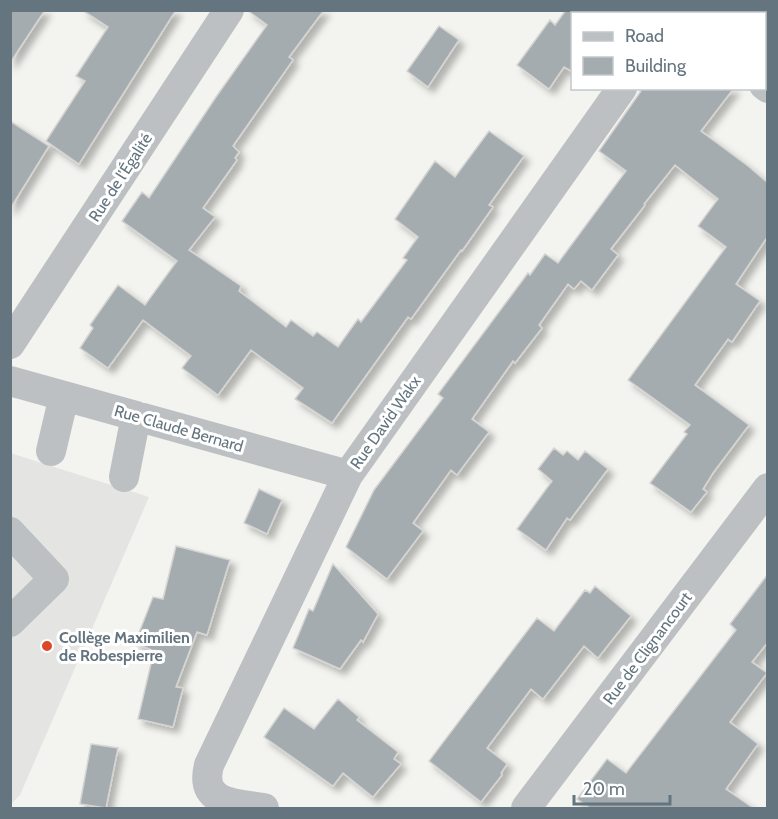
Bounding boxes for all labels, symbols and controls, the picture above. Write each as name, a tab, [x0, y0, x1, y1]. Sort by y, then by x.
legend	[571, 12, 766, 90]
text: Road	[625, 25, 664, 47]
text: Building	[625, 55, 687, 77]
street label: Rue de l'Égalité	[85, 129, 156, 225]
street label: Rue David Wakx	[346, 372, 425, 472]
street label: Rue Claude Bernard	[112, 401, 245, 456]
street label: Rue de Clignancourt	[599, 588, 696, 708]
place label: Collège Maximilien de Robespierre	[59, 628, 190, 665]
marker: Collège Maximilien de Robespierre	[40, 639, 54, 653]
scale bar	[574, 768, 670, 806]
text: 20 m	[583, 778, 625, 800]

